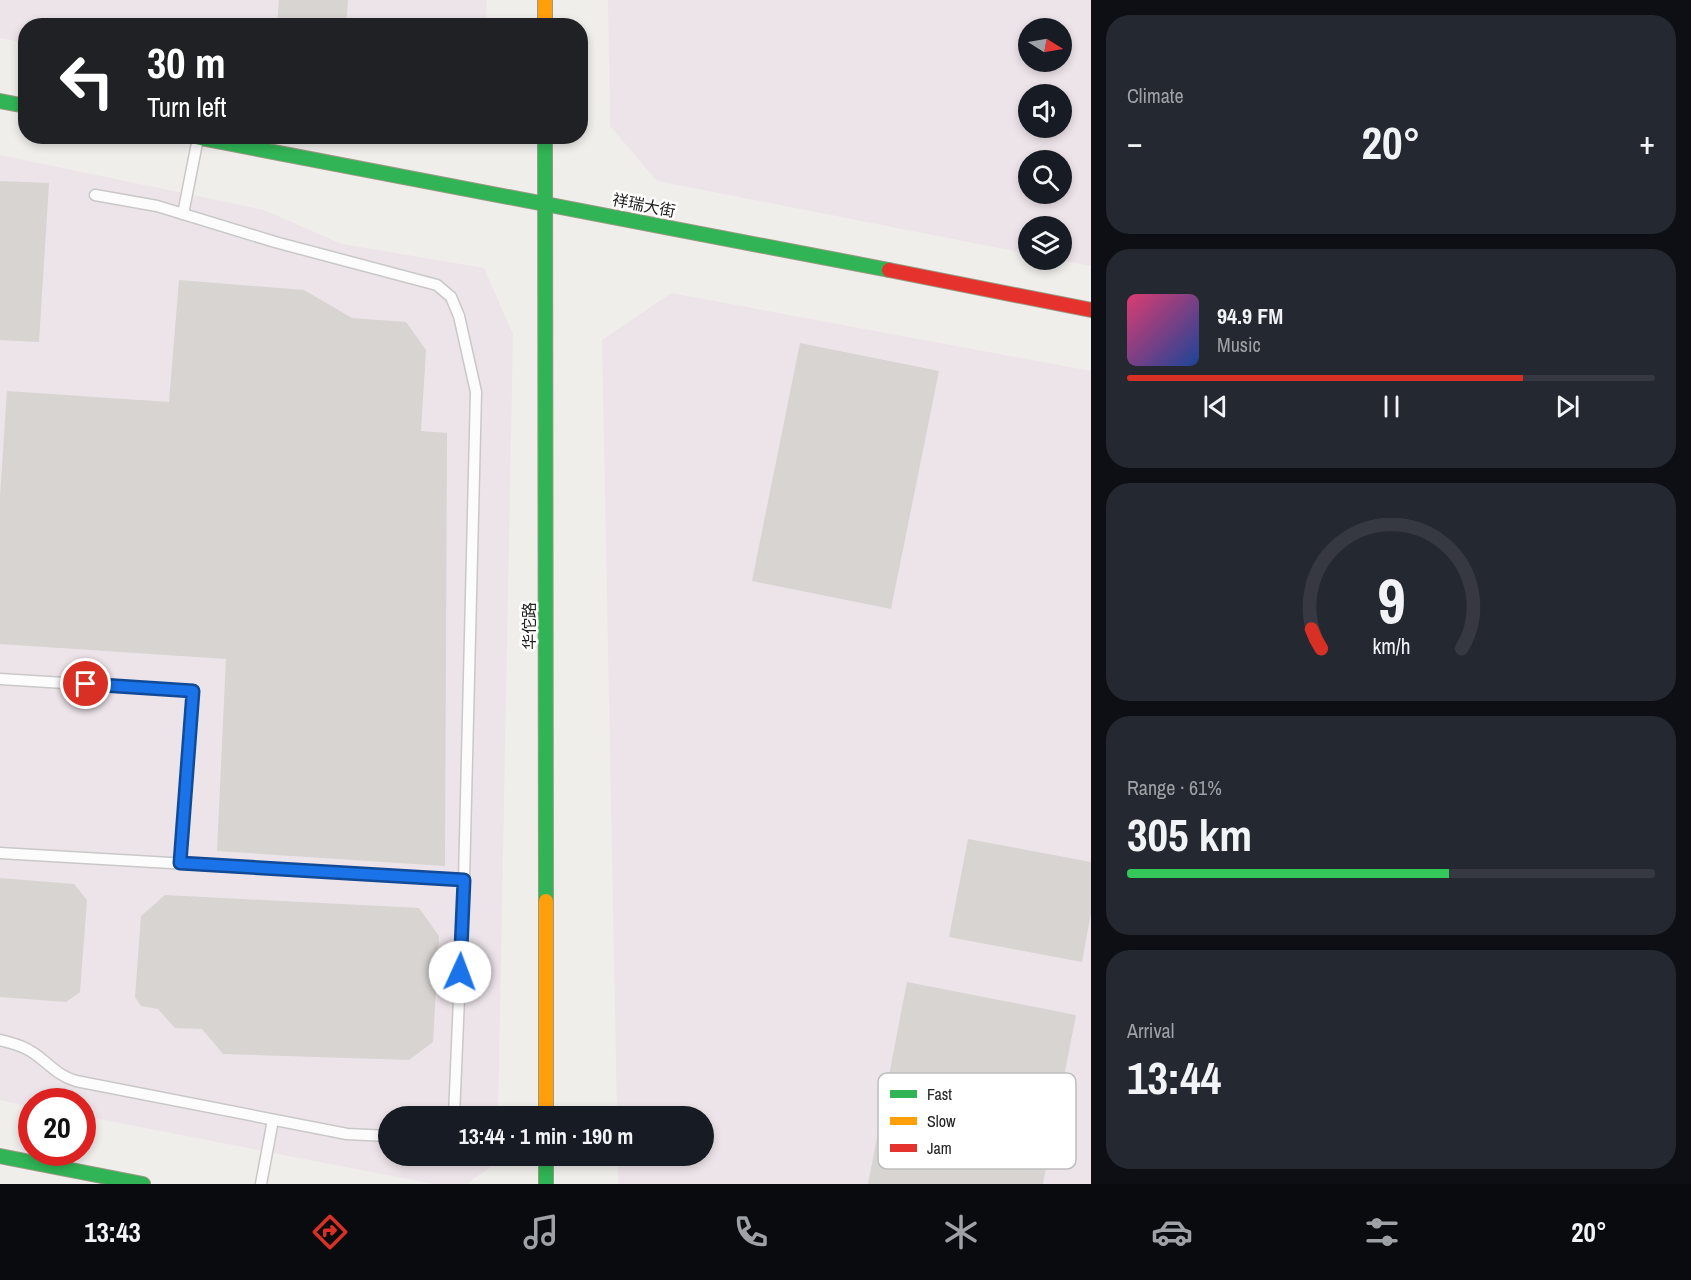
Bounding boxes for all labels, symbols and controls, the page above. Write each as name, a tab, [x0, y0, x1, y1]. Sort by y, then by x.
north arrow	[1018, 18, 1072, 72]
map controls	[1018, 18, 1072, 270]
text: 30 m	[147, 35, 226, 91]
icon: left	[48, 42, 126, 120]
text: Climate	[1127, 82, 1184, 109]
button: sound	[1018, 84, 1072, 138]
text: Turn left	[147, 89, 226, 125]
text: 20°	[1361, 112, 1421, 173]
text: −	[1127, 120, 1143, 164]
text: +	[1639, 120, 1655, 164]
button: search	[1018, 150, 1072, 204]
street label: 祥瑞大街	[610, 188, 678, 222]
button: layers	[1018, 216, 1072, 270]
text: 94.9 FM	[1217, 301, 1283, 331]
text: Music	[1217, 331, 1261, 358]
icon: previous	[1199, 390, 1232, 423]
icon: pause	[1375, 390, 1408, 423]
icon: next	[1551, 390, 1584, 423]
text: 9	[1377, 558, 1405, 642]
street label: 华佗路	[518, 602, 540, 650]
text: km/h	[1372, 632, 1410, 661]
pin	[60, 658, 111, 709]
icon: arrive	[69, 667, 102, 700]
text: Range · 61%	[1127, 774, 1222, 801]
text: 305 km	[1127, 804, 1252, 865]
position arrow	[428, 940, 492, 1004]
text: Arrival	[1127, 1017, 1174, 1044]
text: 13:44	[1127, 1047, 1221, 1108]
legend	[878, 1073, 1076, 1169]
text: Fast	[927, 1083, 952, 1105]
speed limit sign: 20	[18, 1088, 96, 1166]
text: Slow	[927, 1110, 956, 1132]
text: 13:44 · 1 min · 190 m	[459, 1121, 633, 1151]
text: Jam	[927, 1137, 952, 1159]
icon: directions	[309, 1211, 351, 1253]
icon: music	[520, 1211, 562, 1253]
icon: phone	[730, 1211, 772, 1253]
icon: climate	[940, 1211, 982, 1253]
icon: car	[1151, 1211, 1193, 1253]
icon: filters	[1361, 1211, 1403, 1253]
text: 13:43	[84, 1214, 141, 1250]
text: 20°	[1571, 1214, 1607, 1250]

